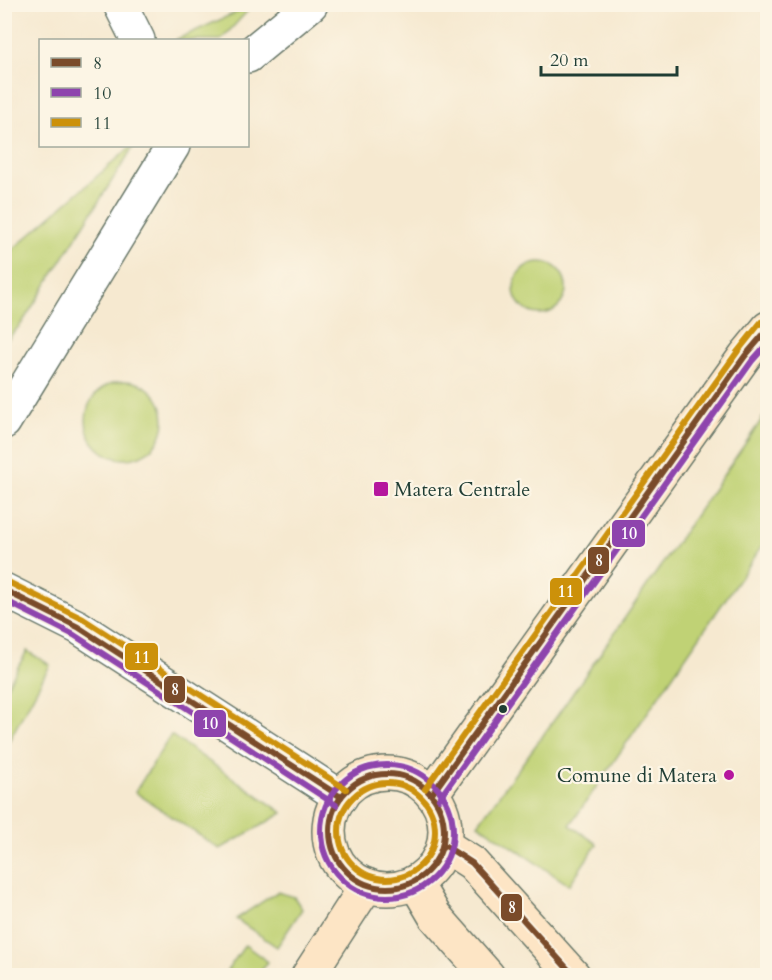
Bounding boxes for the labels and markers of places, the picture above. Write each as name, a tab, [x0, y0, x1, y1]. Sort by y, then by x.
place label: Matera Centrale	[394, 476, 530, 503]
marker: Matera Centrale	[372, 480, 390, 498]
unlabelled marker	[497, 703, 509, 715]
place label: Comune di Matera	[557, 762, 717, 789]
marker: Comune di Matera	[722, 768, 736, 782]

